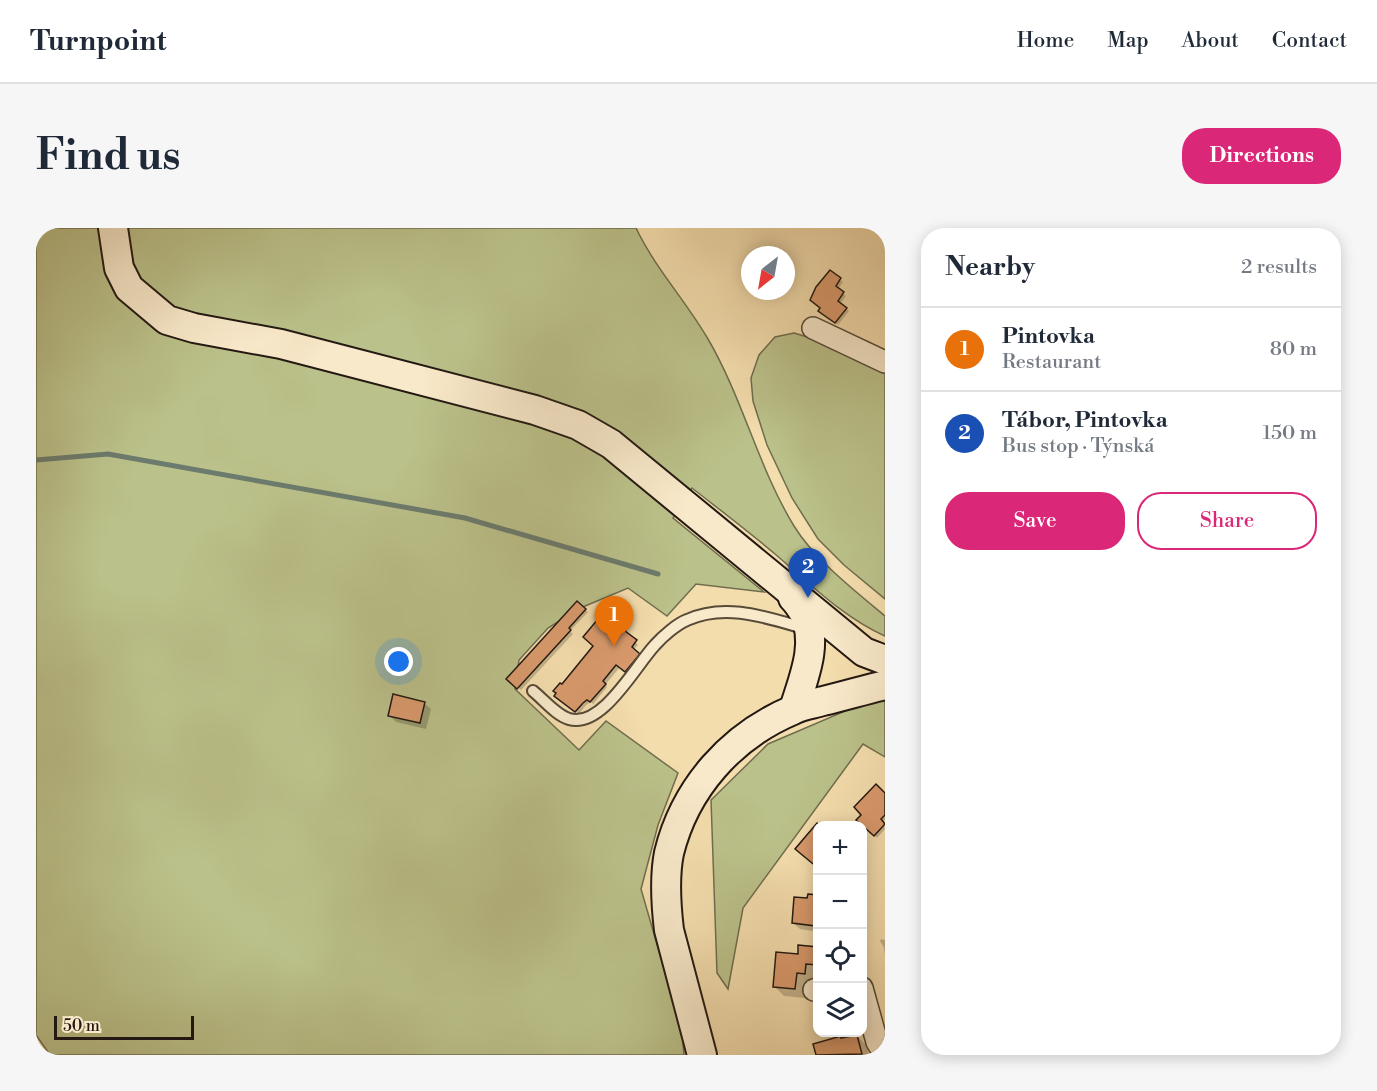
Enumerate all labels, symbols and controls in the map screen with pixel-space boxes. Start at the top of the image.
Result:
text: Turnpoint [30,24,166,59]
text: Home [1017,28,1074,54]
text: Map [1107,28,1149,54]
text: About [1182,28,1239,54]
text: Contact [1272,28,1347,54]
button: Directions [1182,128,1341,184]
text: Find us [36,130,180,183]
north arrow [741,246,795,300]
text: Nearby [945,251,1035,283]
text: 2 results [1241,255,1317,280]
text: Pintovka [1002,323,1095,350]
text: 1 [960,337,969,362]
text: 80 m [1270,337,1317,362]
text: Restaurant [1002,350,1101,375]
text: Tábor, Pintovka [1002,407,1168,434]
text: 2 [958,421,971,446]
text: 150 m [1262,421,1317,446]
text: Bus stop · Týnská [1002,434,1154,459]
button: Save [945,492,1125,550]
button: Share [1137,492,1317,550]
pin: 2 [788,548,828,598]
pin: 1 [594,596,634,646]
your location [384,647,413,676]
map controls [813,821,867,1037]
button: + [813,821,867,875]
button: − [813,875,867,929]
button: locate [813,929,867,983]
button: layers [813,983,867,1037]
scale bar [54,1013,194,1040]
text: 50 m [63,1016,100,1036]

